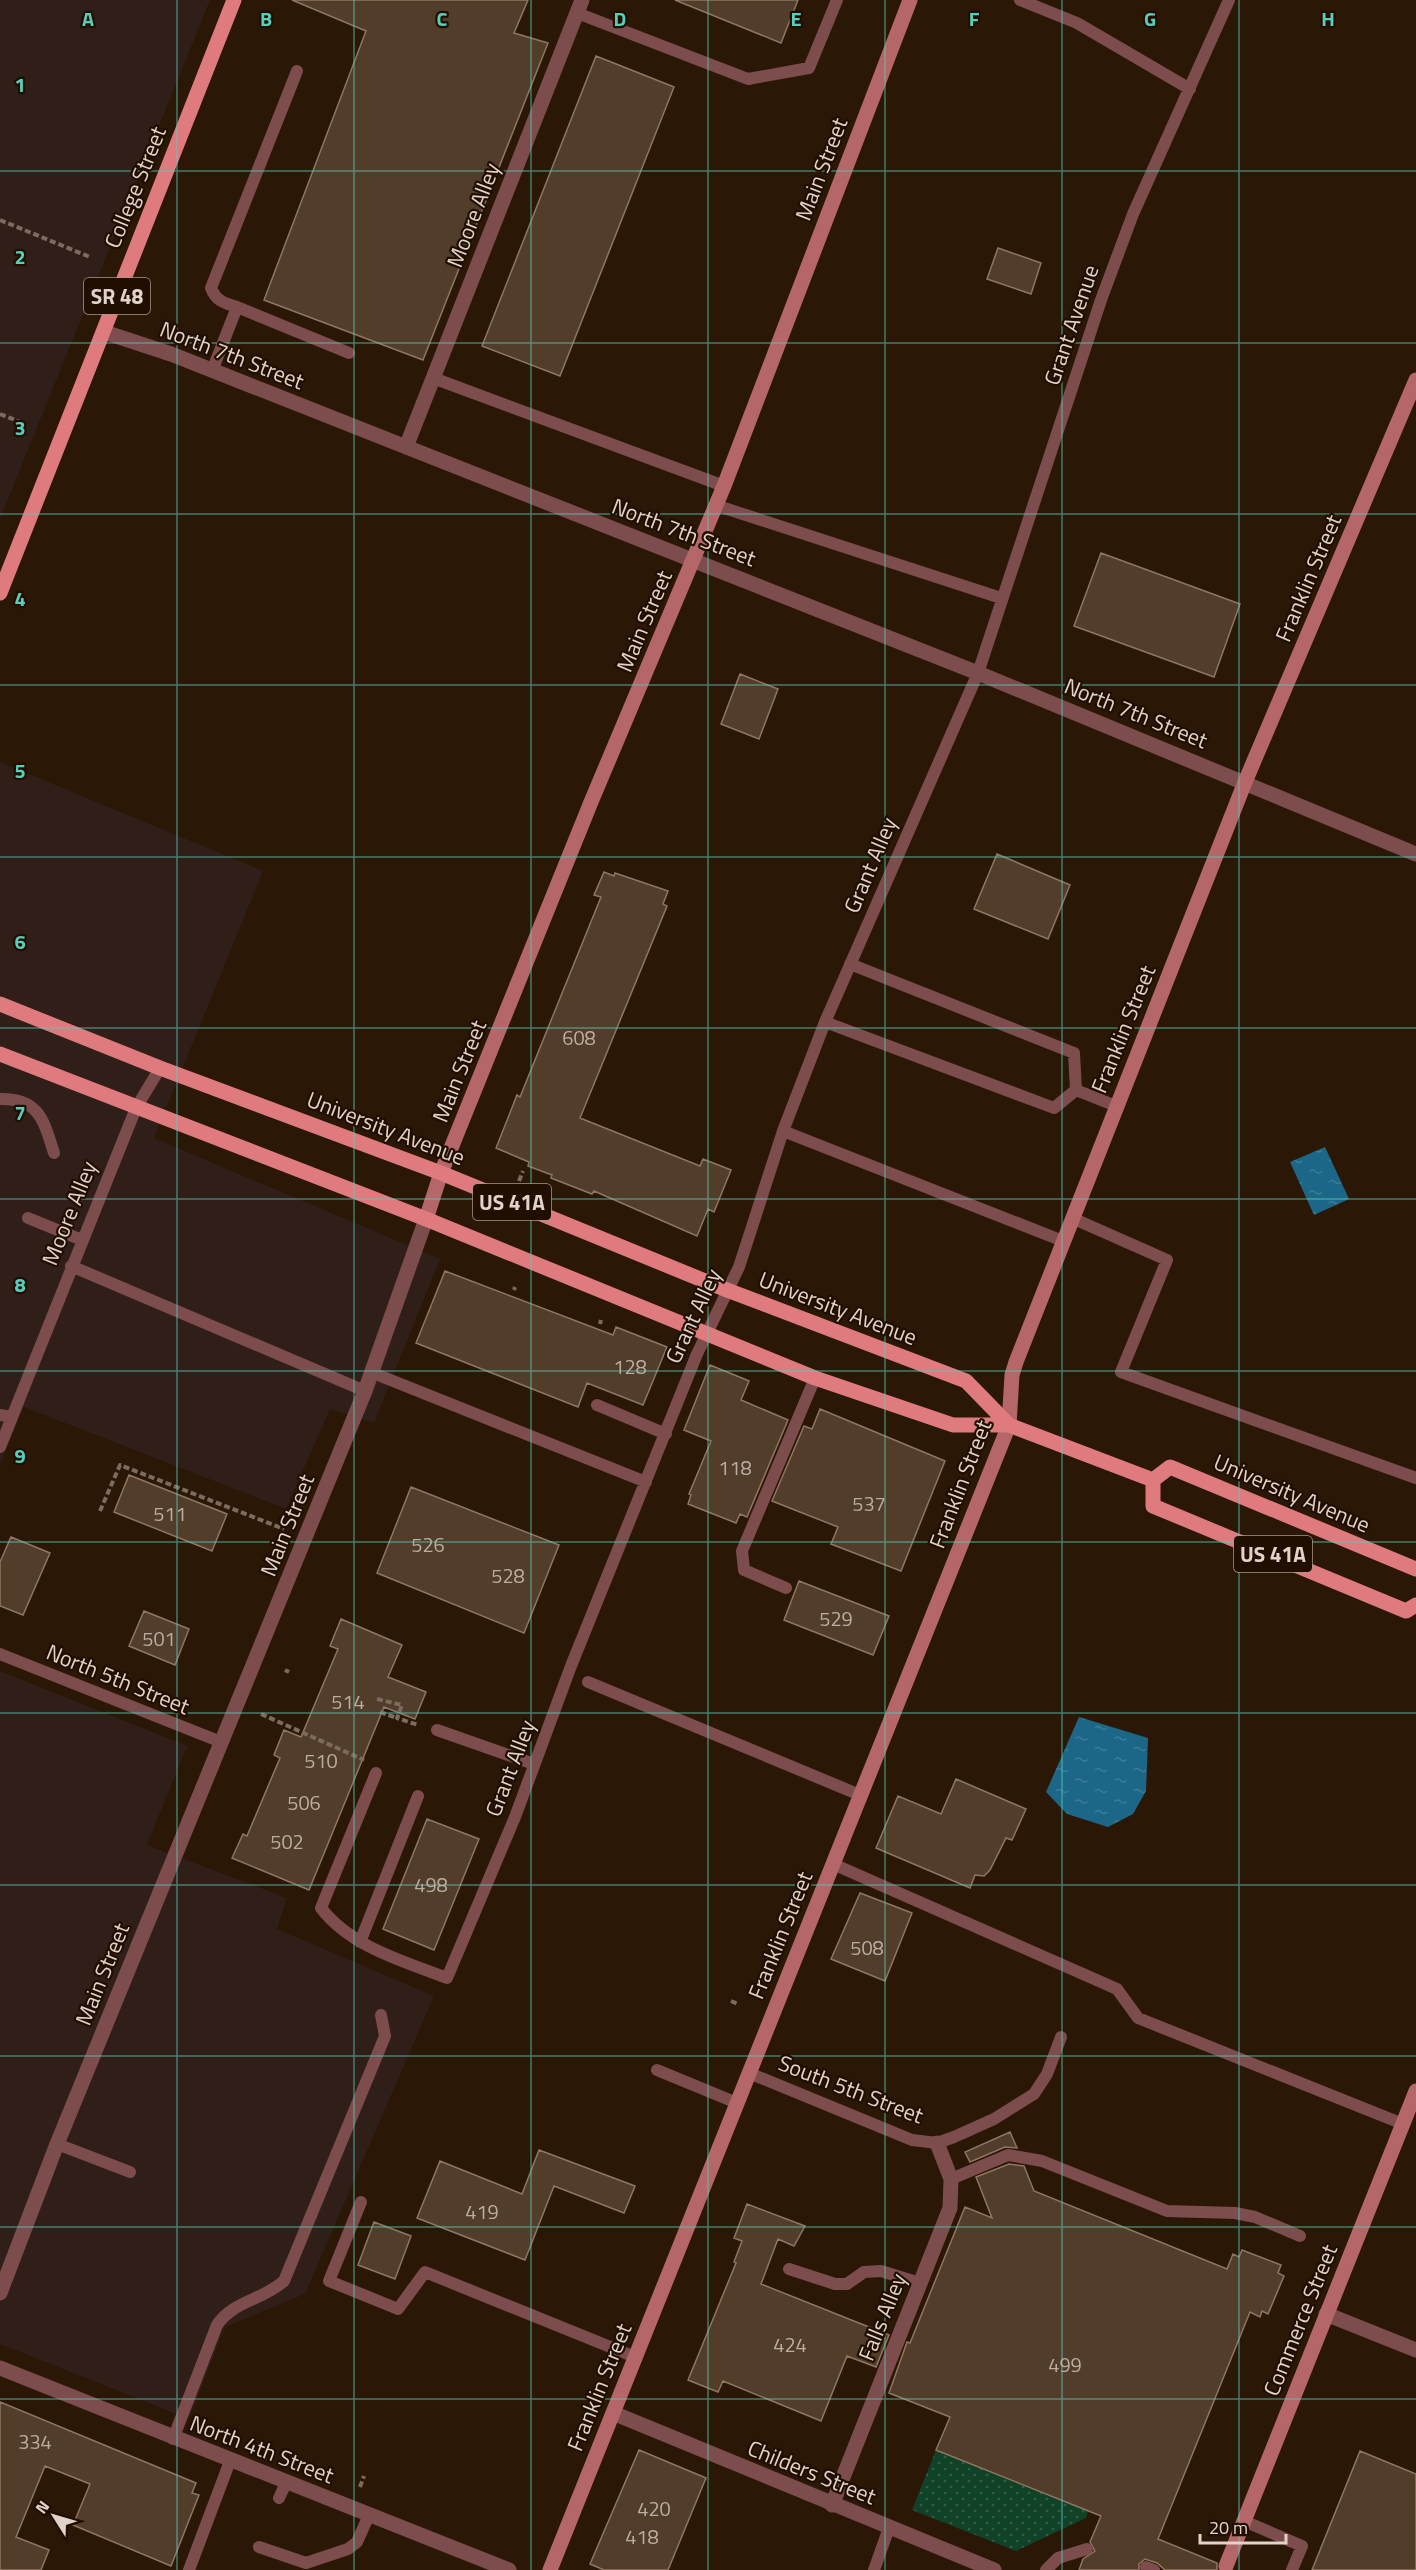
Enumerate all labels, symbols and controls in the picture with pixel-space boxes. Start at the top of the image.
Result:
text: A [82,3,94,34]
text: B [260,3,272,34]
text: C [437,3,448,34]
text: D [614,3,626,34]
text: E [790,3,802,34]
text: F [969,3,980,34]
text: G [1144,3,1156,34]
text: H [1321,3,1335,34]
text: 1 [14,69,26,100]
street label: Main Street [786,112,856,225]
street label: College Street [95,121,175,253]
street label: Moore Alley [437,157,509,272]
text: 2 [14,241,26,272]
street label: Grant Avenue [1035,260,1107,390]
road number: SR 48 [84,278,150,314]
street label: North 7th Street [155,312,309,398]
text: 3 [14,412,26,443]
street label: North 7th Street [607,489,761,575]
street label: Franklin Street [1266,509,1350,647]
street label: Main Street [607,565,681,677]
text: 4 [14,583,26,614]
street label: North 7th Street [1059,669,1213,757]
text: 5 [14,755,26,786]
street label: Grant Alley [835,811,906,918]
text: 6 [14,926,26,957]
street label: Franklin Street [1082,960,1164,1098]
street label: Main Street [423,1014,495,1127]
house number: 608 [562,1022,596,1053]
street label: University Avenue [302,1082,470,1174]
text: 7 [14,1097,26,1128]
street label: Moore Alley [33,1155,105,1270]
road number: US 41A [473,1184,551,1220]
street label: University Avenue [754,1262,922,1354]
street label: Grant Alley [656,1263,730,1369]
text: 8 [14,1269,26,1300]
house number: 128 [613,1351,647,1382]
street label: Franklin Street [920,1414,1000,1553]
text: 9 [14,1440,26,1471]
street label: University Avenue [1209,1445,1375,1541]
house number: 118 [718,1452,752,1483]
street label: Main Street [251,1468,323,1581]
house number: 537 [852,1488,886,1519]
house number: 511 [153,1498,187,1529]
house number: 526 [411,1529,445,1560]
road number: US 41A [1234,1536,1312,1572]
house number: 528 [491,1560,525,1591]
house number: 529 [819,1603,853,1634]
house number: 501 [142,1623,176,1654]
street label: North 5th Street [41,1635,195,1723]
house number: 514 [331,1686,365,1717]
street label: Grant Alley [476,1714,544,1821]
house number: 510 [304,1745,338,1776]
house number: 506 [287,1787,321,1818]
house number: 502 [270,1826,304,1857]
street label: Franklin Street [739,1866,821,2004]
house number: 498 [414,1869,448,1900]
street label: Main Street [66,1917,138,2030]
house number: 508 [850,1932,884,1963]
street label: South 5th Street [773,2046,929,2132]
house number: 419 [465,2196,499,2227]
street label: Commerce Street [1254,2239,1346,2401]
street label: Falls Alley [849,2268,915,2366]
street label: Franklin Street [558,2318,640,2456]
house number: 424 [773,2329,807,2360]
house number: 499 [1048,2349,1082,2380]
street label: North 4th Street [185,2406,339,2492]
house number: 334 [18,2426,52,2457]
street label: Childers Street [743,2431,882,2513]
north arrow [24,2486,84,2546]
house number: 420 [637,2493,671,2524]
text: N [29,2495,55,2519]
scale bar [1200,2507,1286,2545]
text: 20 m [1209,2514,1248,2541]
house number: 418 [625,2521,659,2552]

